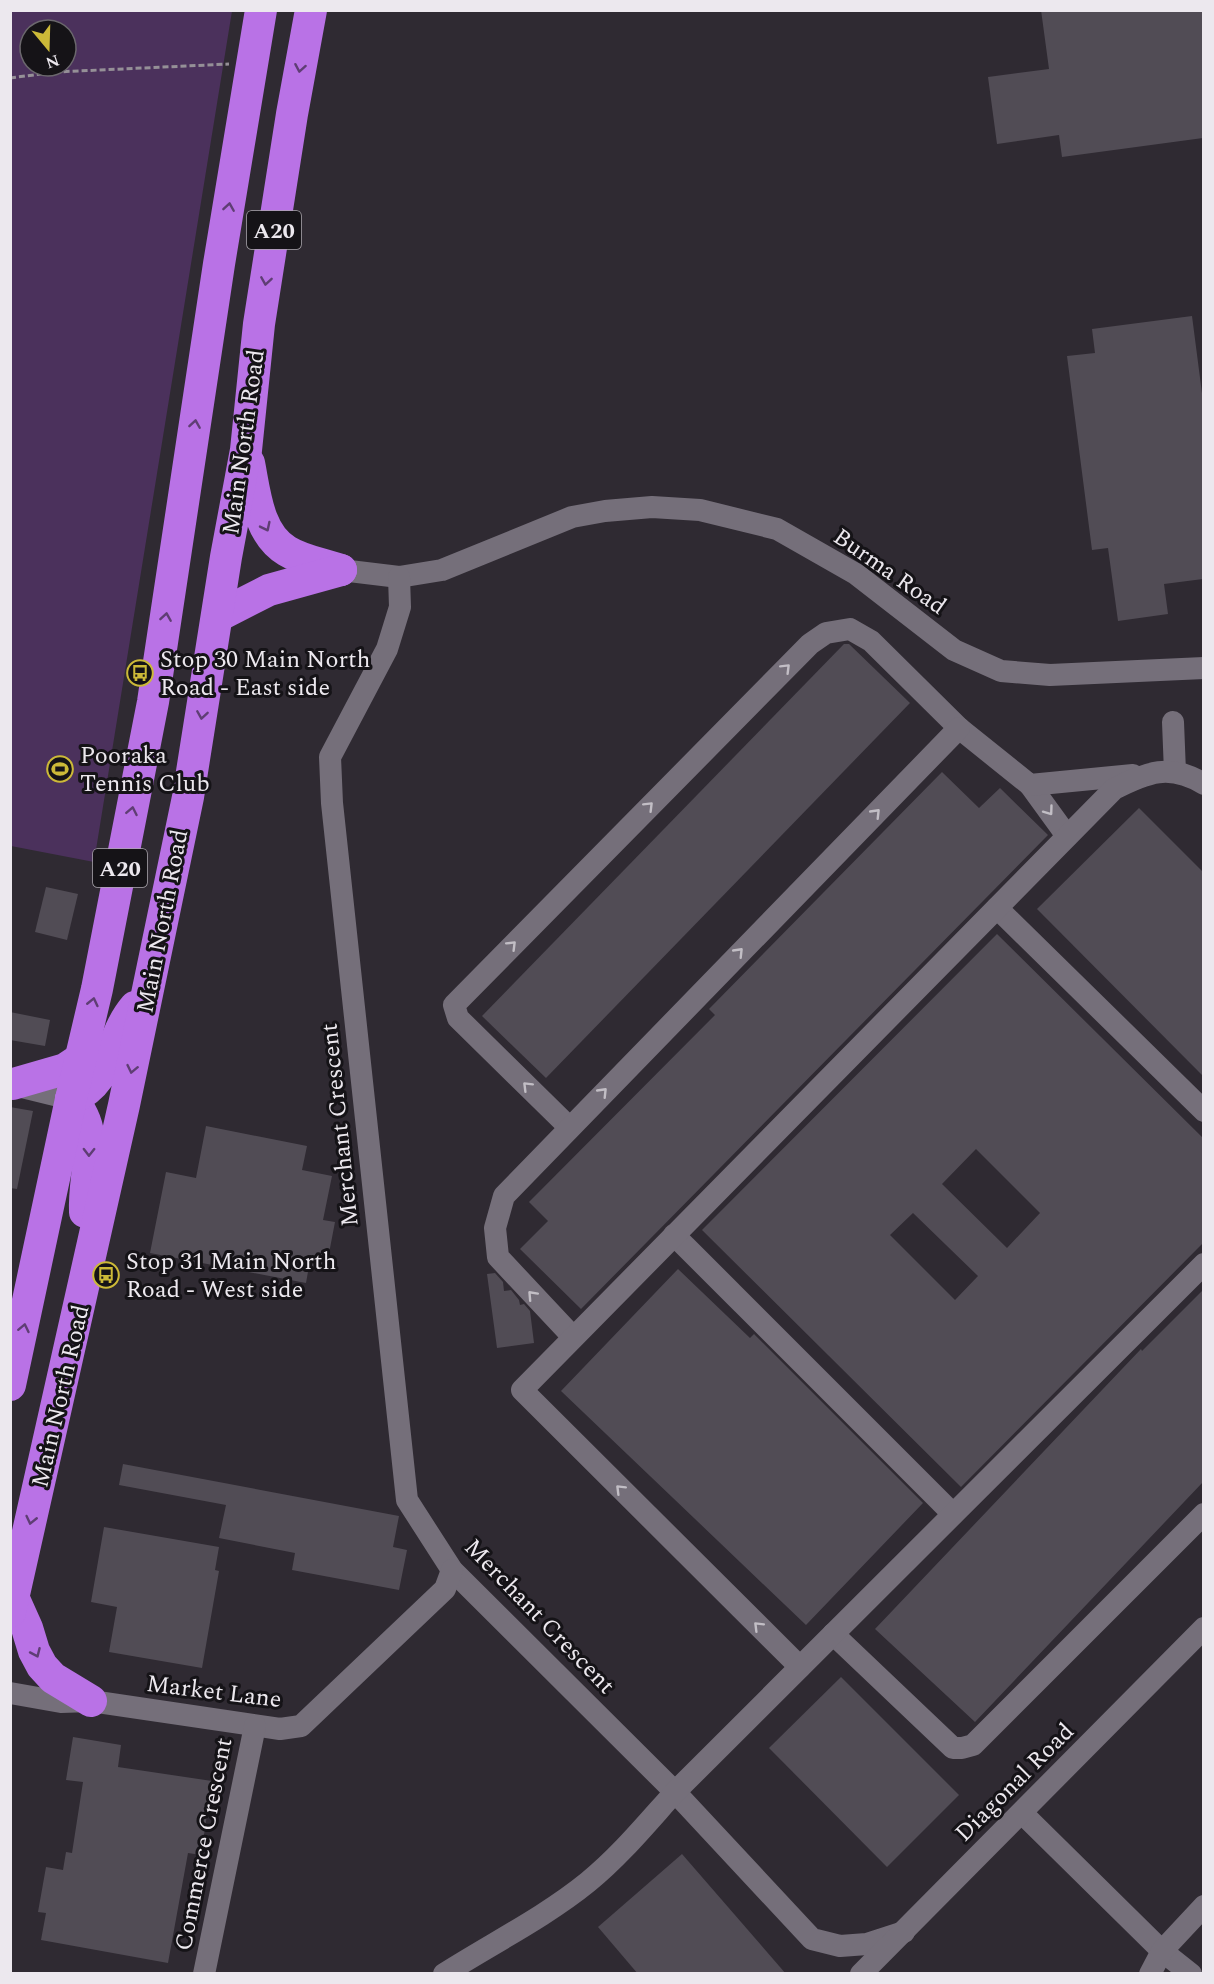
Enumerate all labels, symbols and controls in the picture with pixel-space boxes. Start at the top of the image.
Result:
north arrow [18,18,78,78]
text: N [42,48,63,75]
one-way arrow [295,63,307,73]
one-way arrow [222,202,235,212]
road number: A20 [247,211,301,249]
one-way arrow [260,277,272,286]
street label: Main North Road [213,347,275,537]
one-way arrow [189,420,201,429]
street label: Burma Road [825,519,953,624]
one-way arrow [259,521,271,532]
one-way arrow [160,612,172,622]
place label: Stop 30 Main North Road - East side [160,642,370,706]
bus stop icon: Stop 30 Main North Road - East side [125,658,155,688]
one-way arrow [779,664,790,675]
one-way arrow [196,710,208,719]
place label: Pooraka Tennis Club [80,738,210,802]
sports icon: Pooraka Tennis Club [45,754,75,784]
one-way arrow [642,803,653,814]
one-way arrow [1041,804,1052,815]
one-way arrow [125,807,138,817]
one-way arrow [868,809,879,820]
street label: Main North Road [128,826,198,1016]
road number: A20 [93,849,147,887]
one-way arrow [505,942,516,953]
one-way arrow [732,949,743,960]
one-way arrow [86,998,99,1008]
street label: Merchant Crescent [311,1021,369,1228]
one-way arrow [126,1064,139,1074]
one-way arrow [524,1083,535,1094]
one-way arrow [596,1088,607,1099]
one-way arrow [83,1148,95,1157]
place label: Stop 31 Main North Road - West side [126,1244,336,1308]
bus stop icon: Stop 31 Main North Road - West side [91,1260,121,1290]
one-way arrow [528,1292,539,1302]
street label: Main North Road [22,1301,99,1491]
one-way arrow [17,1323,30,1333]
one-way arrow [616,1485,627,1495]
one-way arrow [26,1515,39,1525]
street label: Merchant Crescent [455,1531,623,1703]
one-way arrow [755,1623,766,1634]
one-way arrow [29,1646,41,1657]
street label: Market Lane [144,1666,283,1718]
street label: Diagonal Road [947,1715,1083,1851]
street label: Commerce Crescent [166,1735,242,1954]

